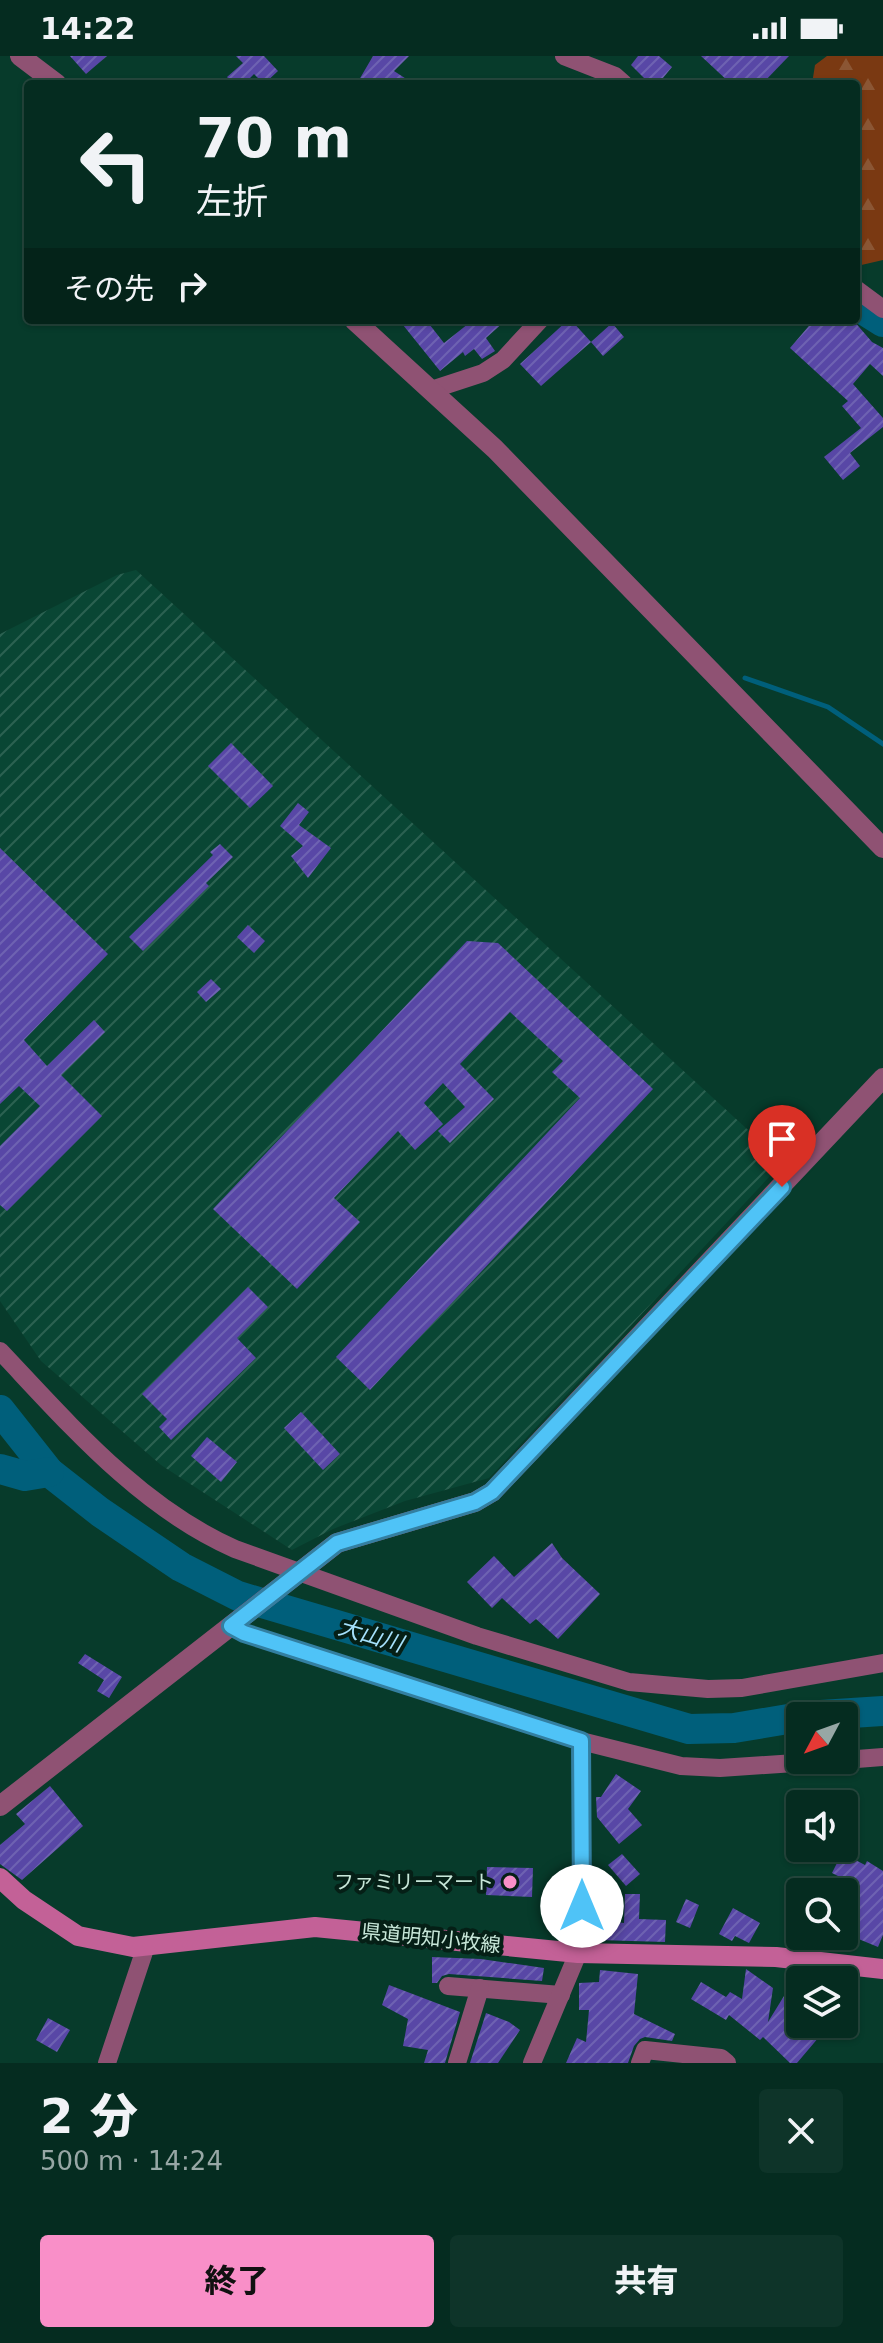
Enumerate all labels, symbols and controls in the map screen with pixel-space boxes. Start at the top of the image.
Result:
text: 14:22 [40,11,136,46]
text: 70 m [196,105,352,170]
icon: left [64,112,168,216]
text: 左折 [196,181,268,222]
icon: right [170,264,214,308]
text: その先 [64,271,154,306]
pin [748,1105,816,1187]
icon: arrive [760,1117,804,1161]
water label: 大山川 [336,1614,408,1657]
north arrow [786,1702,858,1774]
map controls [786,1702,858,2038]
button: sound [786,1790,858,1862]
position arrow [540,1864,624,1948]
place label: ファミリーマート [334,1870,494,1894]
marker: ファミリーマート [501,1873,519,1891]
button: search [786,1878,858,1950]
street label: 県道明知小牧線 [360,1919,502,1957]
button: layers [786,1966,858,2038]
text: 2 分 [40,2088,138,2144]
button: close [759,2089,843,2173]
text: 500 m · 14:24 [40,2146,223,2176]
button: 終了 [40,2235,434,2327]
button: 共有 [450,2235,843,2327]

